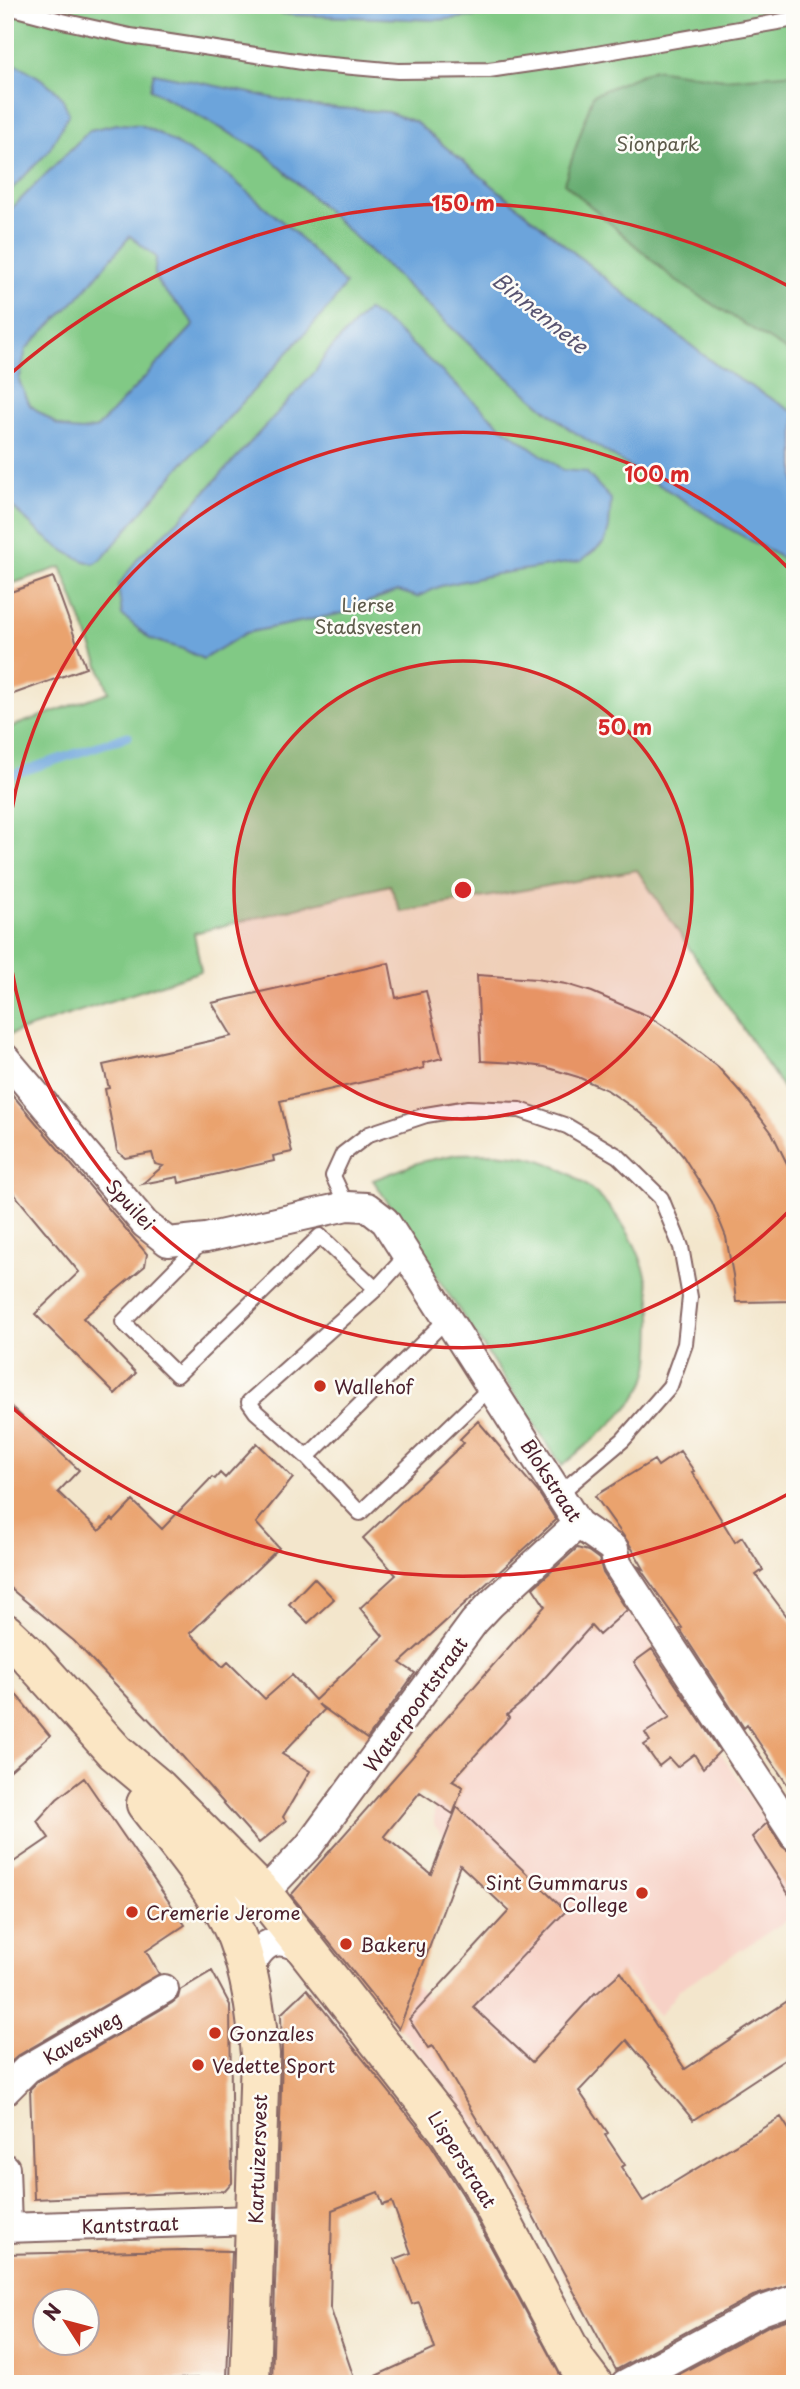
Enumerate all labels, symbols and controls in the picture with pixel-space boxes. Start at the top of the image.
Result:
park label: Sionpark [617,129,700,157]
text: 150 m [431,186,495,218]
water label: Binnennete [486,264,597,361]
text: 100 m [624,457,690,489]
park label: Lierse Stadsvesten [314,590,422,640]
text: 50 m [598,710,652,742]
centre of rings [451,878,475,902]
street label: Spuilei [100,1172,162,1236]
place label: Wallehof [334,1372,415,1400]
marker: Wallehof [312,1378,328,1394]
street label: Blokstraat [515,1433,589,1527]
street label: Waterpoortstraat [356,1630,474,1777]
place label: Sint Gummarus College [486,1868,628,1918]
marker: Sint Gummarus College [634,1885,650,1901]
place label: Cremerie Jerome [146,1898,301,1926]
marker: Cremerie Jerome [124,1904,140,1920]
place label: Bakery [360,1930,426,1958]
marker: Bakery [338,1936,354,1952]
street label: Kavesweg [37,2003,127,2071]
place label: Gonzales [229,2019,314,2047]
marker: Gonzales [207,2025,223,2041]
place label: Vedette Sport [212,2051,335,2079]
marker: Vedette Sport [190,2057,206,2073]
street label: Kartuizersvest [241,2093,273,2224]
street label: Lisperstraat [422,2105,504,2213]
street label: Kantstraat [81,2208,179,2240]
north arrow [32,2288,102,2358]
text: N [36,2297,67,2326]

